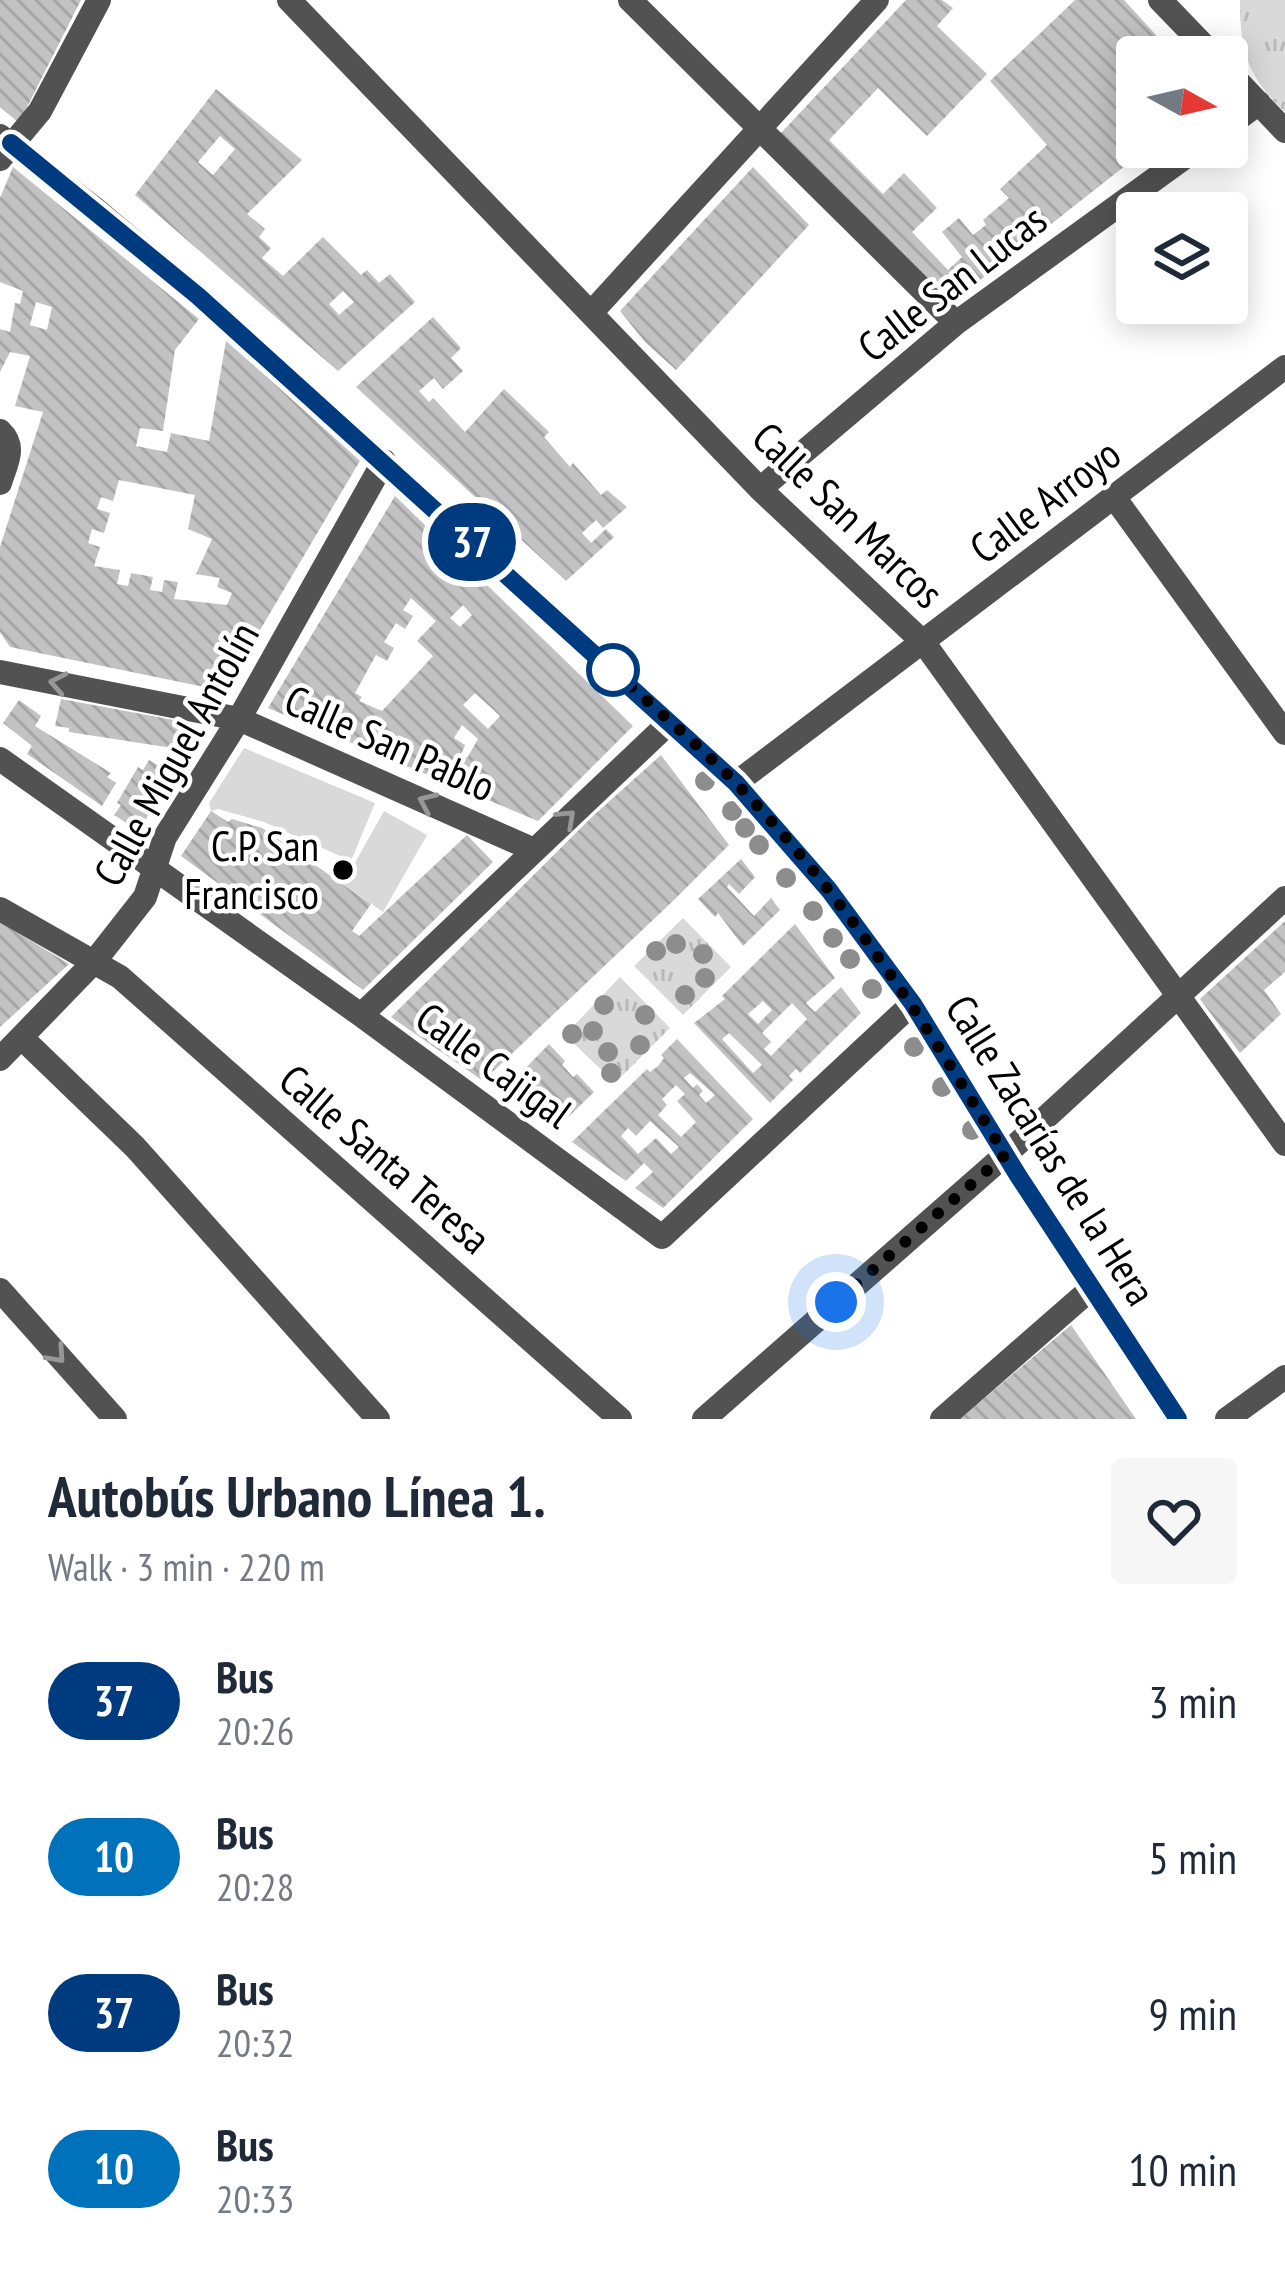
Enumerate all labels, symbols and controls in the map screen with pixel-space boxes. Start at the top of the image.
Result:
north arrow [1116,36,1248,168]
map controls [1116,36,1248,324]
street label: Calle San Lucas [846,192,1057,373]
button: layers [1116,192,1248,324]
street label: Calle San Marcos [741,410,956,620]
street label: Calle Arroyo [958,426,1131,575]
line badge: 37 [418,503,526,581]
text: 37 [452,514,492,569]
street label: Calle Miguel Antolín [80,612,271,895]
unlabelled marker [588,645,638,695]
one-way arrow [48,672,68,697]
street label: Calle San Pablo [277,672,504,813]
one-way arrow [418,793,439,817]
one-way arrow [554,811,575,833]
place label: C.P. San Francisco [184,818,319,921]
marker: C.P. San Francisco [330,857,356,883]
street label: Calle Zacarías de la Hera [934,984,1169,1315]
street label: Calle Cajigal [405,990,583,1140]
street label: Calle Santa Teresa [268,1052,502,1265]
your location [806,1272,866,1332]
one-way arrow [43,1341,64,1362]
button: heart [1111,1458,1237,1584]
text: Autobús Urbano Línea 1. [48,1459,546,1533]
text: Walk · 3 min · 220 m [48,1541,325,1592]
text: Bus [216,1647,274,1705]
text: 3 min [1148,1672,1237,1730]
text: 37 [94,1673,134,1728]
text: 20:26 [216,1705,294,1756]
text: Bus [216,1803,274,1861]
text: 5 min [1148,1828,1237,1886]
text: 10 [94,1829,134,1884]
text: 20:28 [216,1861,294,1912]
text: Bus [216,1959,274,2017]
text: 9 min [1148,1984,1237,2042]
text: 37 [94,1985,134,2040]
text: 20:32 [216,2017,294,2068]
text: Bus [216,2115,274,2173]
text: 10 min [1128,2140,1237,2198]
text: 10 [94,2141,134,2196]
text: 20:33 [216,2173,294,2224]

